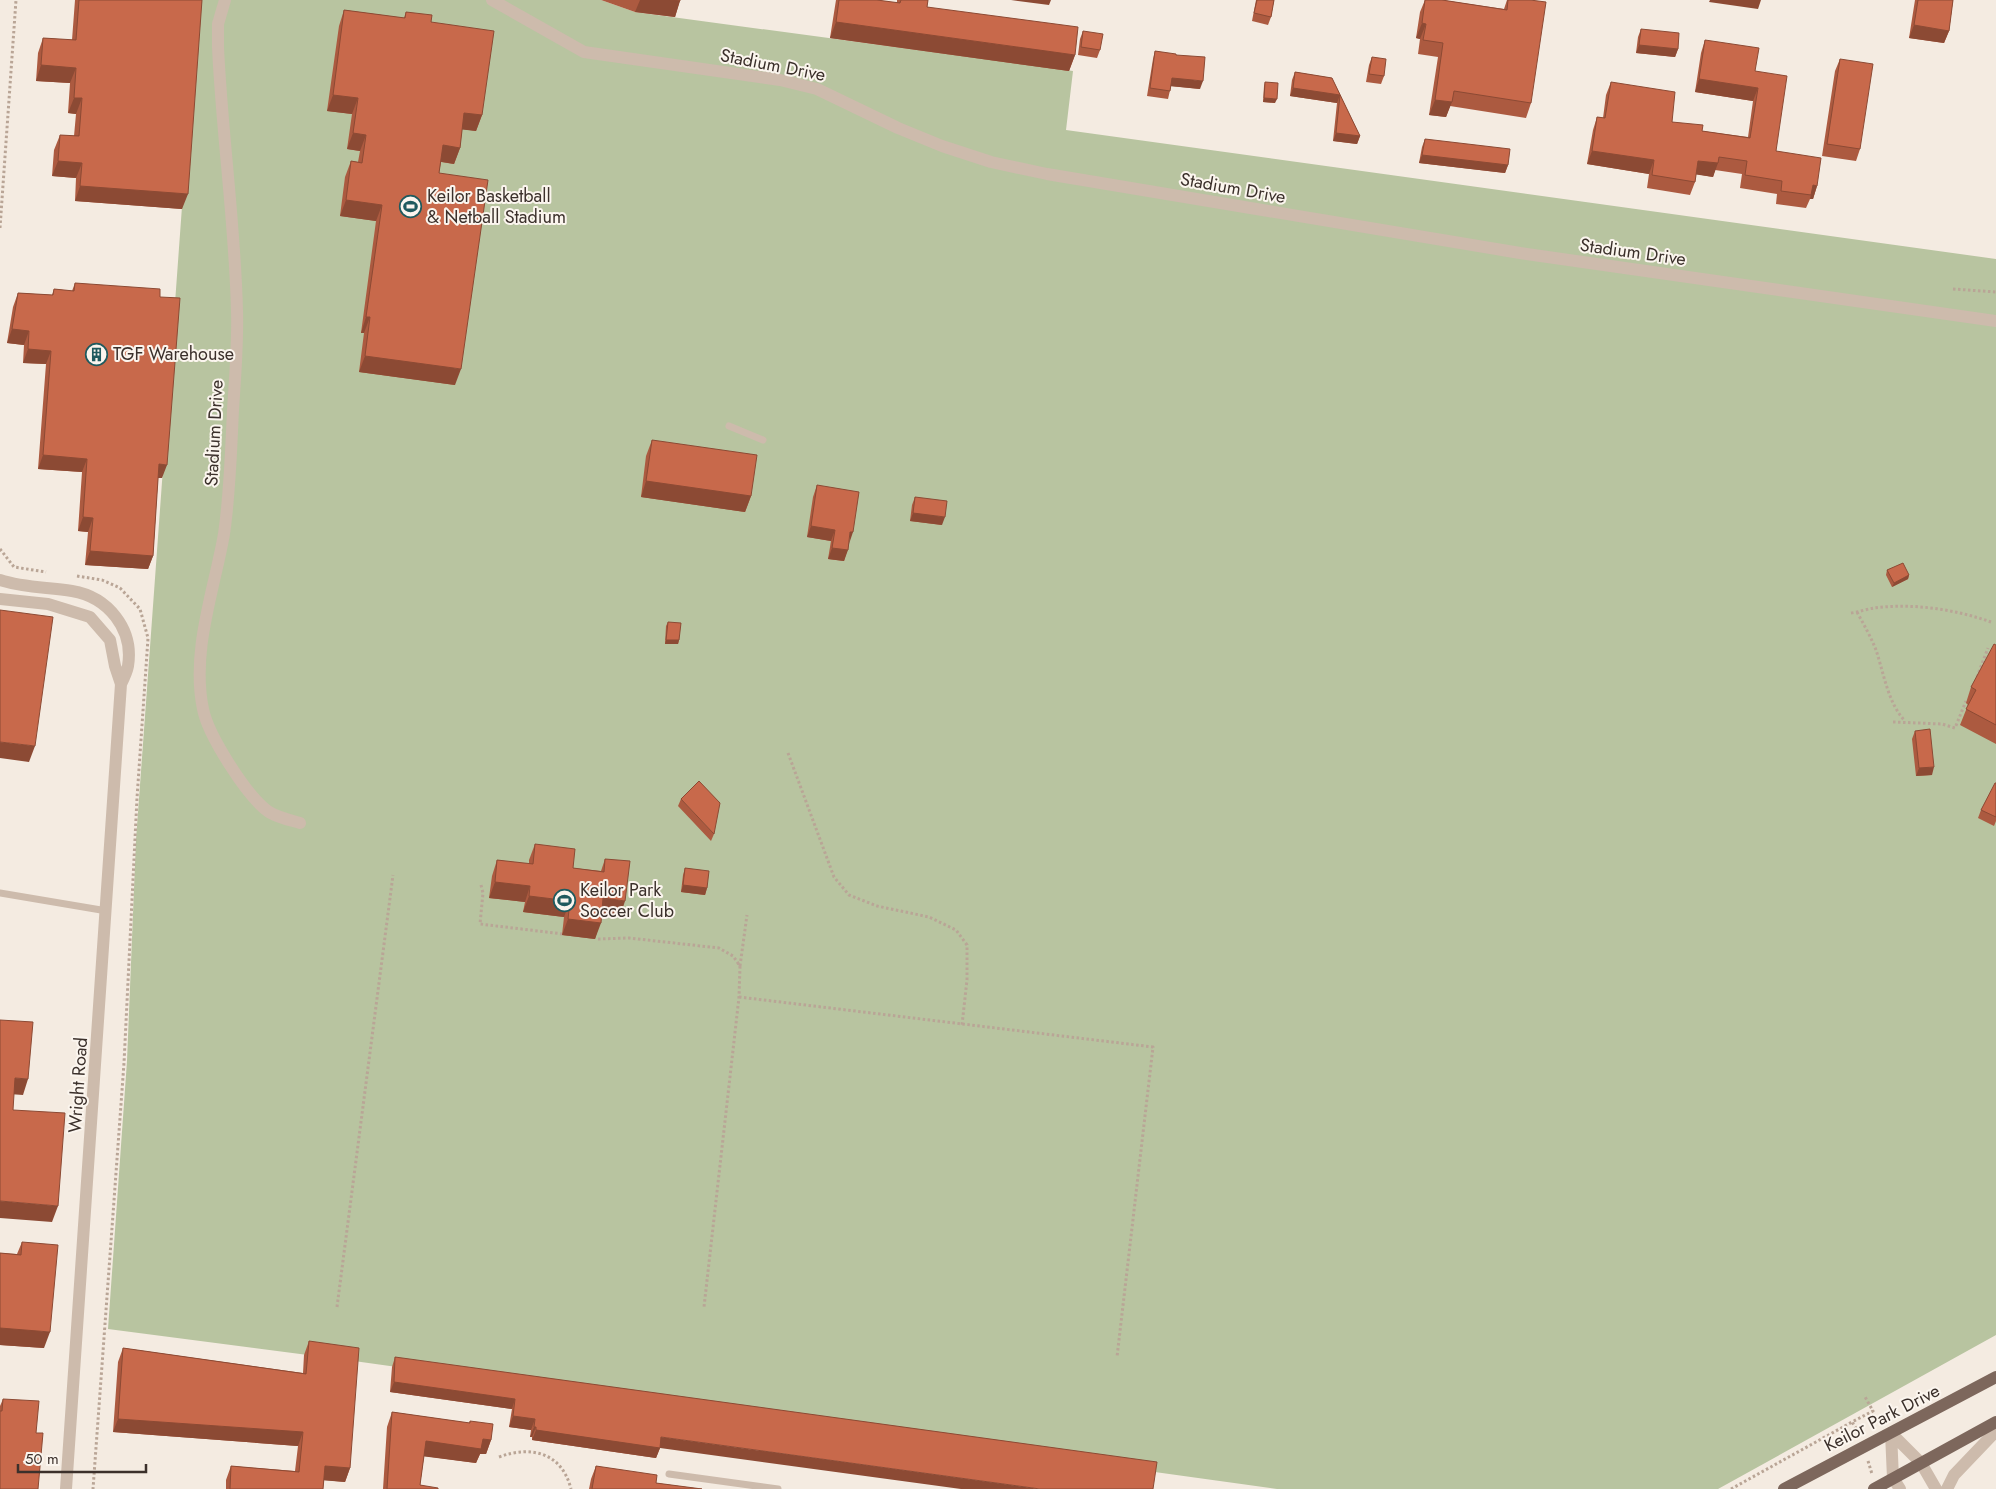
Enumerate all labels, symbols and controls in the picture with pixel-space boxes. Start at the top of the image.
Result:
street label: Stadium Drive [718,42,828,88]
street label: Stadium Drive [1178,166,1288,210]
place label: Keilor Basketball & Netball Stadium [427,183,566,230]
sports icon: Keilor Basketball & Netball Stadium [399,194,423,218]
street label: Stadium Drive [1578,232,1688,272]
place label: TGF Warehouse [113,341,234,367]
building icon: TGF Warehouse [85,342,109,366]
street label: Stadium Drive [198,379,230,487]
place label: Keilor Park Soccer Club [580,877,674,924]
sports icon: Keilor Park Soccer Club [552,888,576,912]
street label: Wright Road [62,1036,94,1134]
street label: Keilor Park Drive [1820,1378,1944,1458]
scale bar [18,1442,145,1474]
text: 50 m [25,1448,59,1470]

